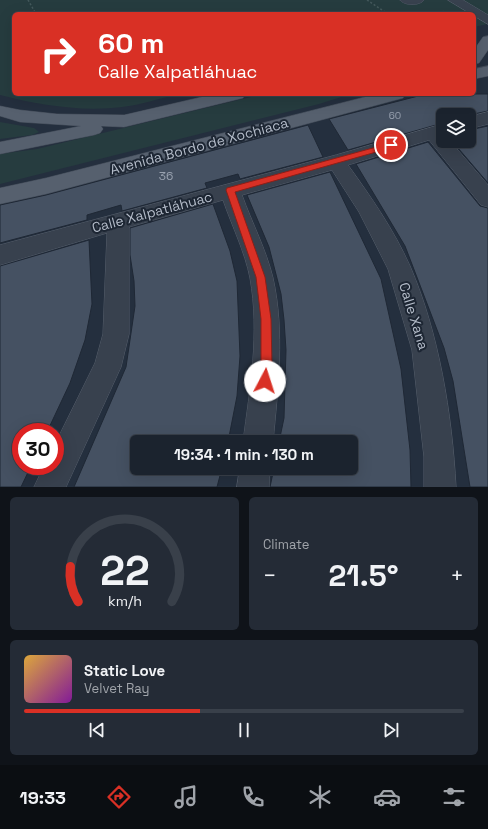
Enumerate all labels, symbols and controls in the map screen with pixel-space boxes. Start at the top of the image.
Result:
text: 60 m [98,25,164,61]
icon: right [32,28,84,80]
text: Calle Xalpatláhuac [98,60,257,83]
map controls [436,108,476,148]
button: layers [436,108,476,148]
house number: 60 [389,109,401,122]
street label: Avenida Bordo de Xochiaca [108,114,290,178]
pin [374,128,408,162]
icon: arrive [380,134,402,156]
house number: 36 [159,168,173,184]
street label: Calle Xalpatláhuac [90,187,214,237]
street label: Calle Xana [395,280,433,352]
position arrow [244,360,286,402]
speed limit sign: 30 [12,423,64,475]
text: 19:34 · 1 min · 130 m [174,445,314,464]
text: Climate [263,536,309,553]
text: 22 [100,543,149,596]
text: 21.5° [328,556,399,595]
text: − [263,561,277,589]
text: + [450,561,464,589]
text: km/h [107,591,142,609]
text: Static Love [84,661,165,680]
text: Velvet Ray [84,680,149,697]
icon: previous [86,719,108,741]
icon: pause [233,719,255,741]
icon: next [380,719,402,741]
icon: directions [105,783,133,811]
icon: music [172,783,200,811]
icon: phone [239,783,267,811]
icon: climate [306,783,334,811]
icon: car [373,783,401,811]
icon: filters [440,783,468,811]
text: 19:33 [20,786,66,809]

